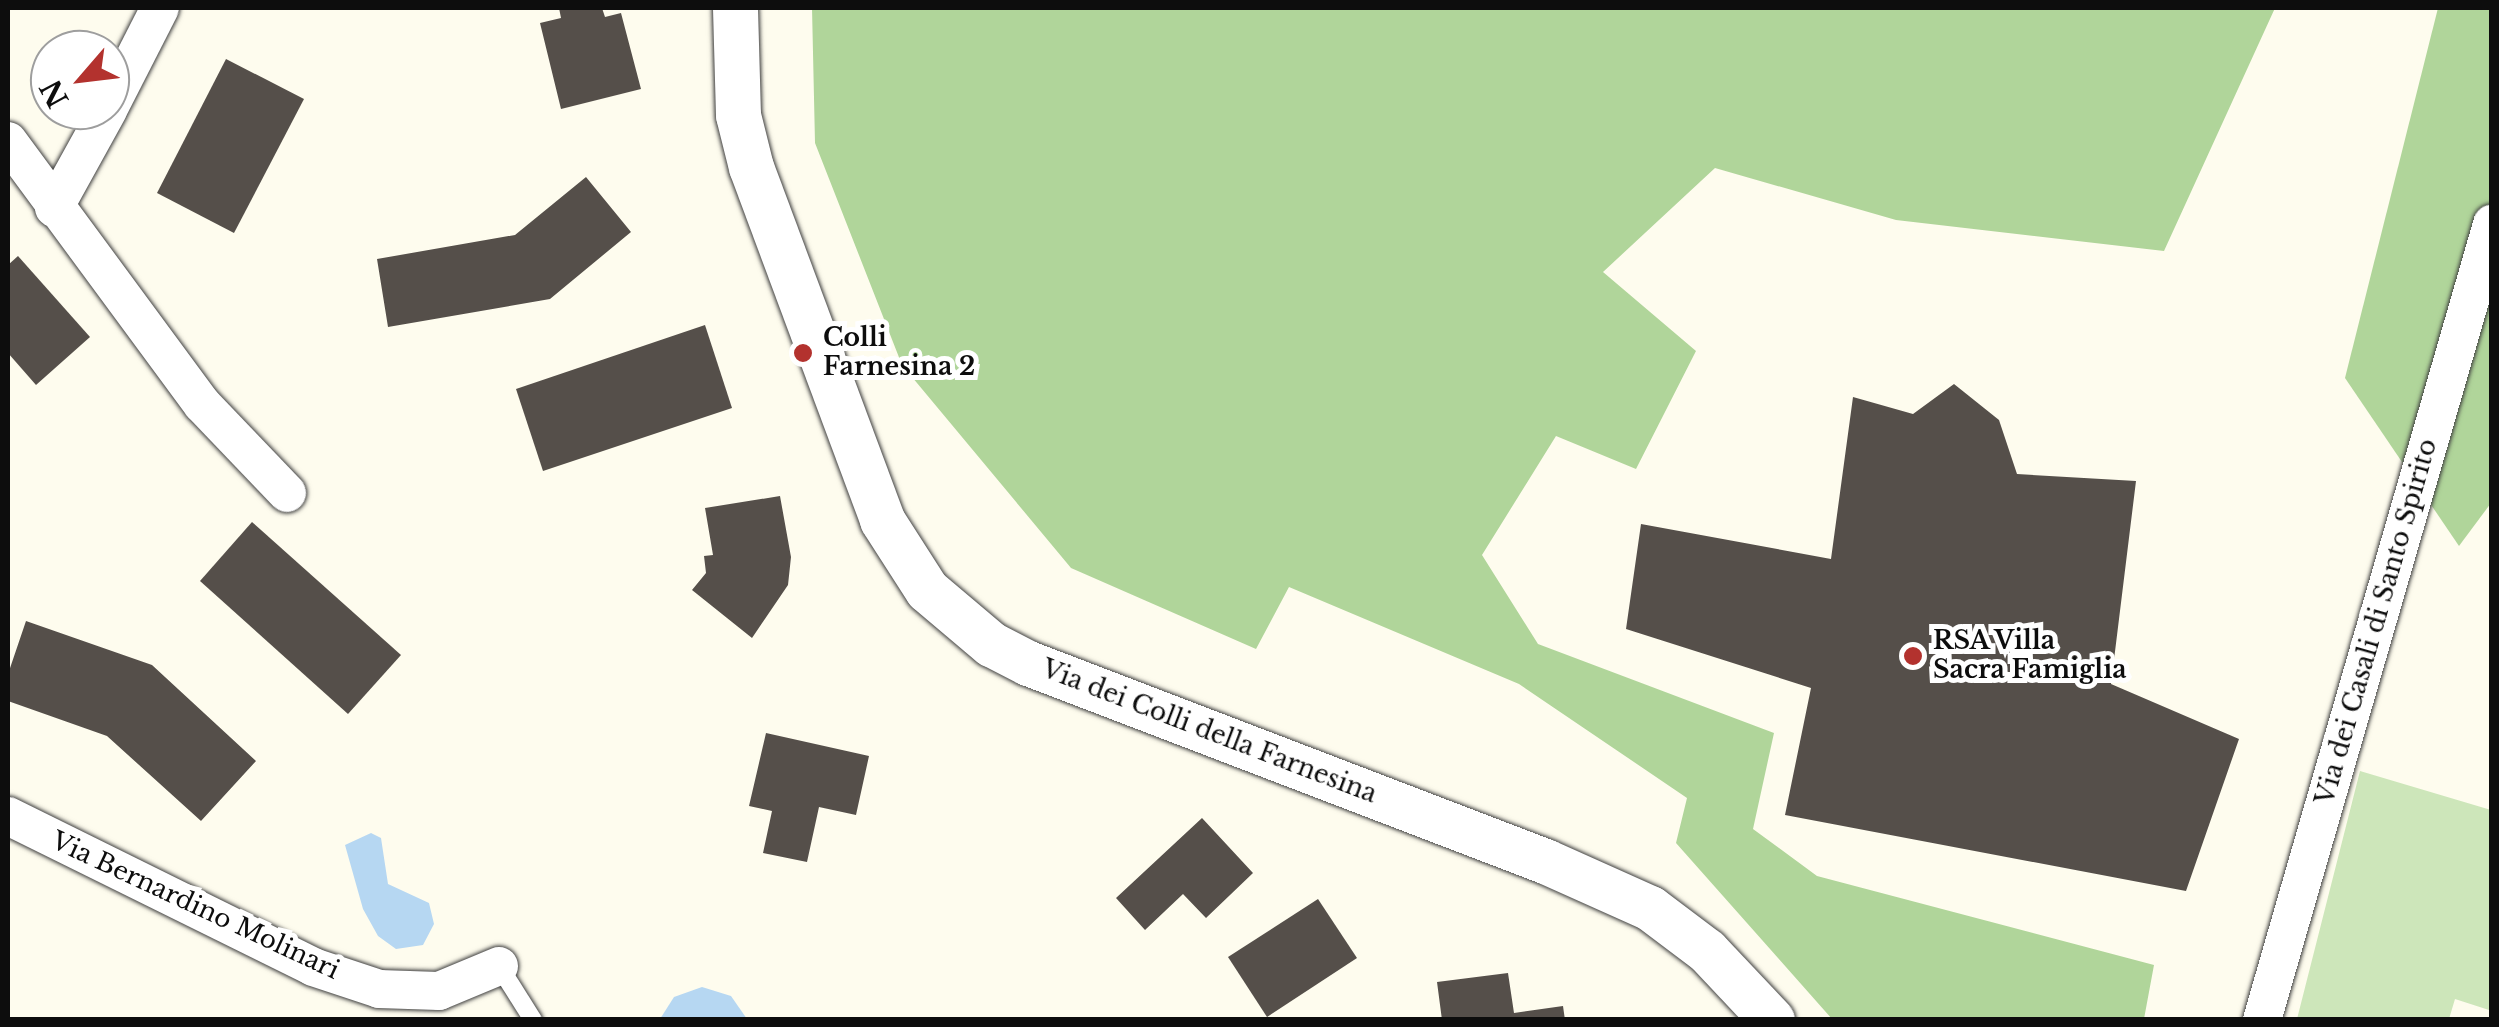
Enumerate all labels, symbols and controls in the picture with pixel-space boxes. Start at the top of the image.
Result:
north arrow [30,30,130,130]
text: N [33,74,76,113]
place label: Colli Farnesina 2 [823,324,975,383]
marker: Colli Farnesina 2 [792,342,814,364]
street label: Via dei Casali di Santo Spirito [2310,436,2444,808]
place label: RSA Villa Sacra Famiglia [1933,627,2127,686]
marker: RSA Villa Sacra Famiglia [1902,645,1924,667]
street label: Via dei Colli della Farnesina [1037,654,1381,810]
street label: Via Bernardino Molinari [46,826,344,986]

